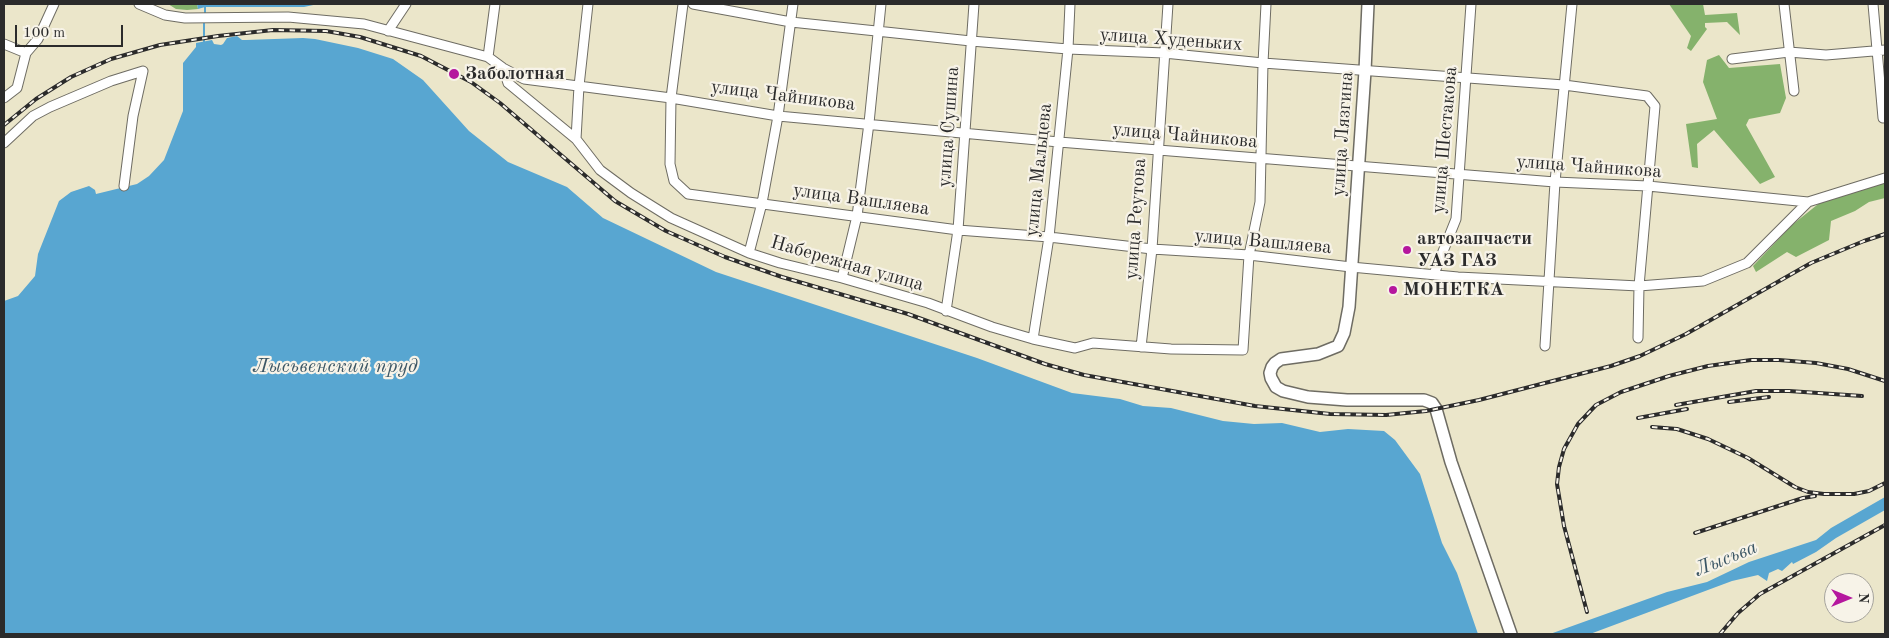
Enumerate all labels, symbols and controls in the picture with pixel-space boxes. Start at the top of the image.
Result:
scale bar [18,15,125,47]
street label: улица Худеньких [1099,24,1243,56]
text: 100 m [23,26,65,41]
place label: Заболотная [465,63,565,85]
street label: улица Шестакова [1427,65,1463,215]
street label: улица Сушина [933,66,965,188]
marker: Заболотная [447,67,461,81]
street label: улица Лязгина [1327,71,1359,197]
street label: улица Чайникова [709,76,857,116]
street label: улица Мальцева [1021,102,1057,238]
street label: улица Чайникова [1112,118,1258,154]
street label: улица Чайникова [1516,151,1662,183]
street label: улица Реутова [1120,158,1152,280]
street label: улица Вашляева [791,179,931,221]
street label: улица Вашляева [1193,225,1333,259]
place label: автозапчасти УАЗ ГАЗ [1417,228,1532,272]
street label: Набережная улица [768,231,926,297]
marker: автозапчасти УАЗ ГАЗ [1401,244,1413,256]
place label: МОНЕТКА [1403,279,1504,301]
marker: МОНЕТКА [1387,284,1399,296]
water label: Лысьвенский пруд [252,355,418,379]
water label: Лысьва [1691,536,1761,582]
north arrow [1824,573,1874,623]
text: N [1856,593,1870,603]

